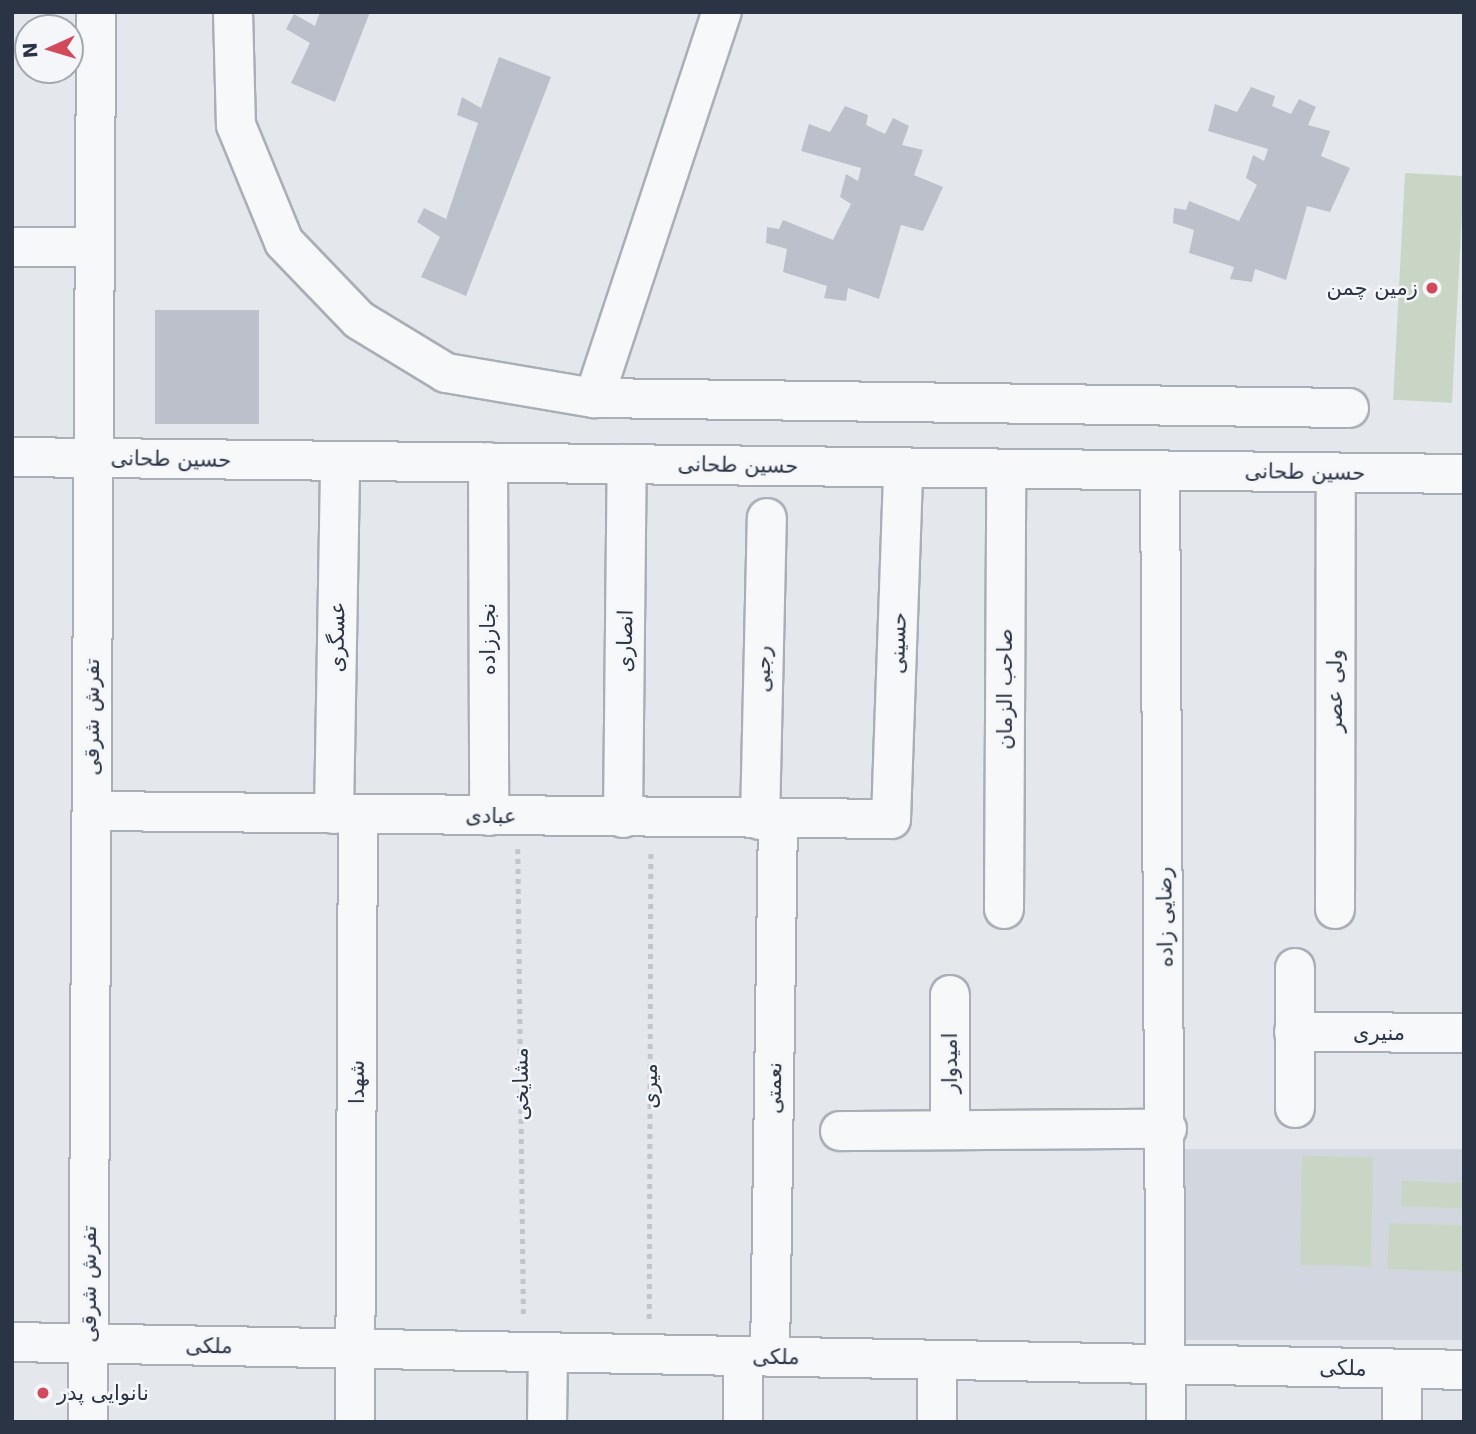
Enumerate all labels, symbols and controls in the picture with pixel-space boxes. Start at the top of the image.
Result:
north arrow [14,14,84,84]
text: N [19,42,42,59]
place label: زمین چمن [1327,275,1418,301]
marker: زمین چمن [1424,280,1440,296]
street label: حسین طحانی [110,445,232,473]
street label: حسین طحانی [677,451,799,479]
street label: حسین طحانی [1244,458,1366,486]
street label: عسگری [324,601,350,673]
street label: نجارزاده [475,603,501,675]
street label: انصاری [612,609,638,673]
street label: حسینی [884,612,912,674]
street label: صاحب الزمان [992,628,1018,750]
street label: رجبی [750,645,776,693]
street label: ولی عصر [1322,649,1348,733]
street label: تفرش شرقی [79,658,105,776]
street label: عبادی [465,803,517,829]
street label: رضایی زاده [1152,866,1178,968]
street label: منیری [1353,1020,1405,1046]
street label: امیدوار [937,1033,963,1093]
street label: مشایخی [508,1047,534,1121]
street label: شهدا [344,1060,370,1104]
street label: نعمتی [761,1062,787,1114]
street label: میری [637,1063,663,1109]
street label: تفرش شرقی [76,1225,102,1343]
street label: ملکی [185,1333,233,1359]
street label: ملکی [752,1344,800,1370]
street label: ملکی [1319,1355,1367,1381]
place label: نانوایی پدر [57,1380,149,1406]
marker: نانوایی پدر [35,1385,51,1401]

